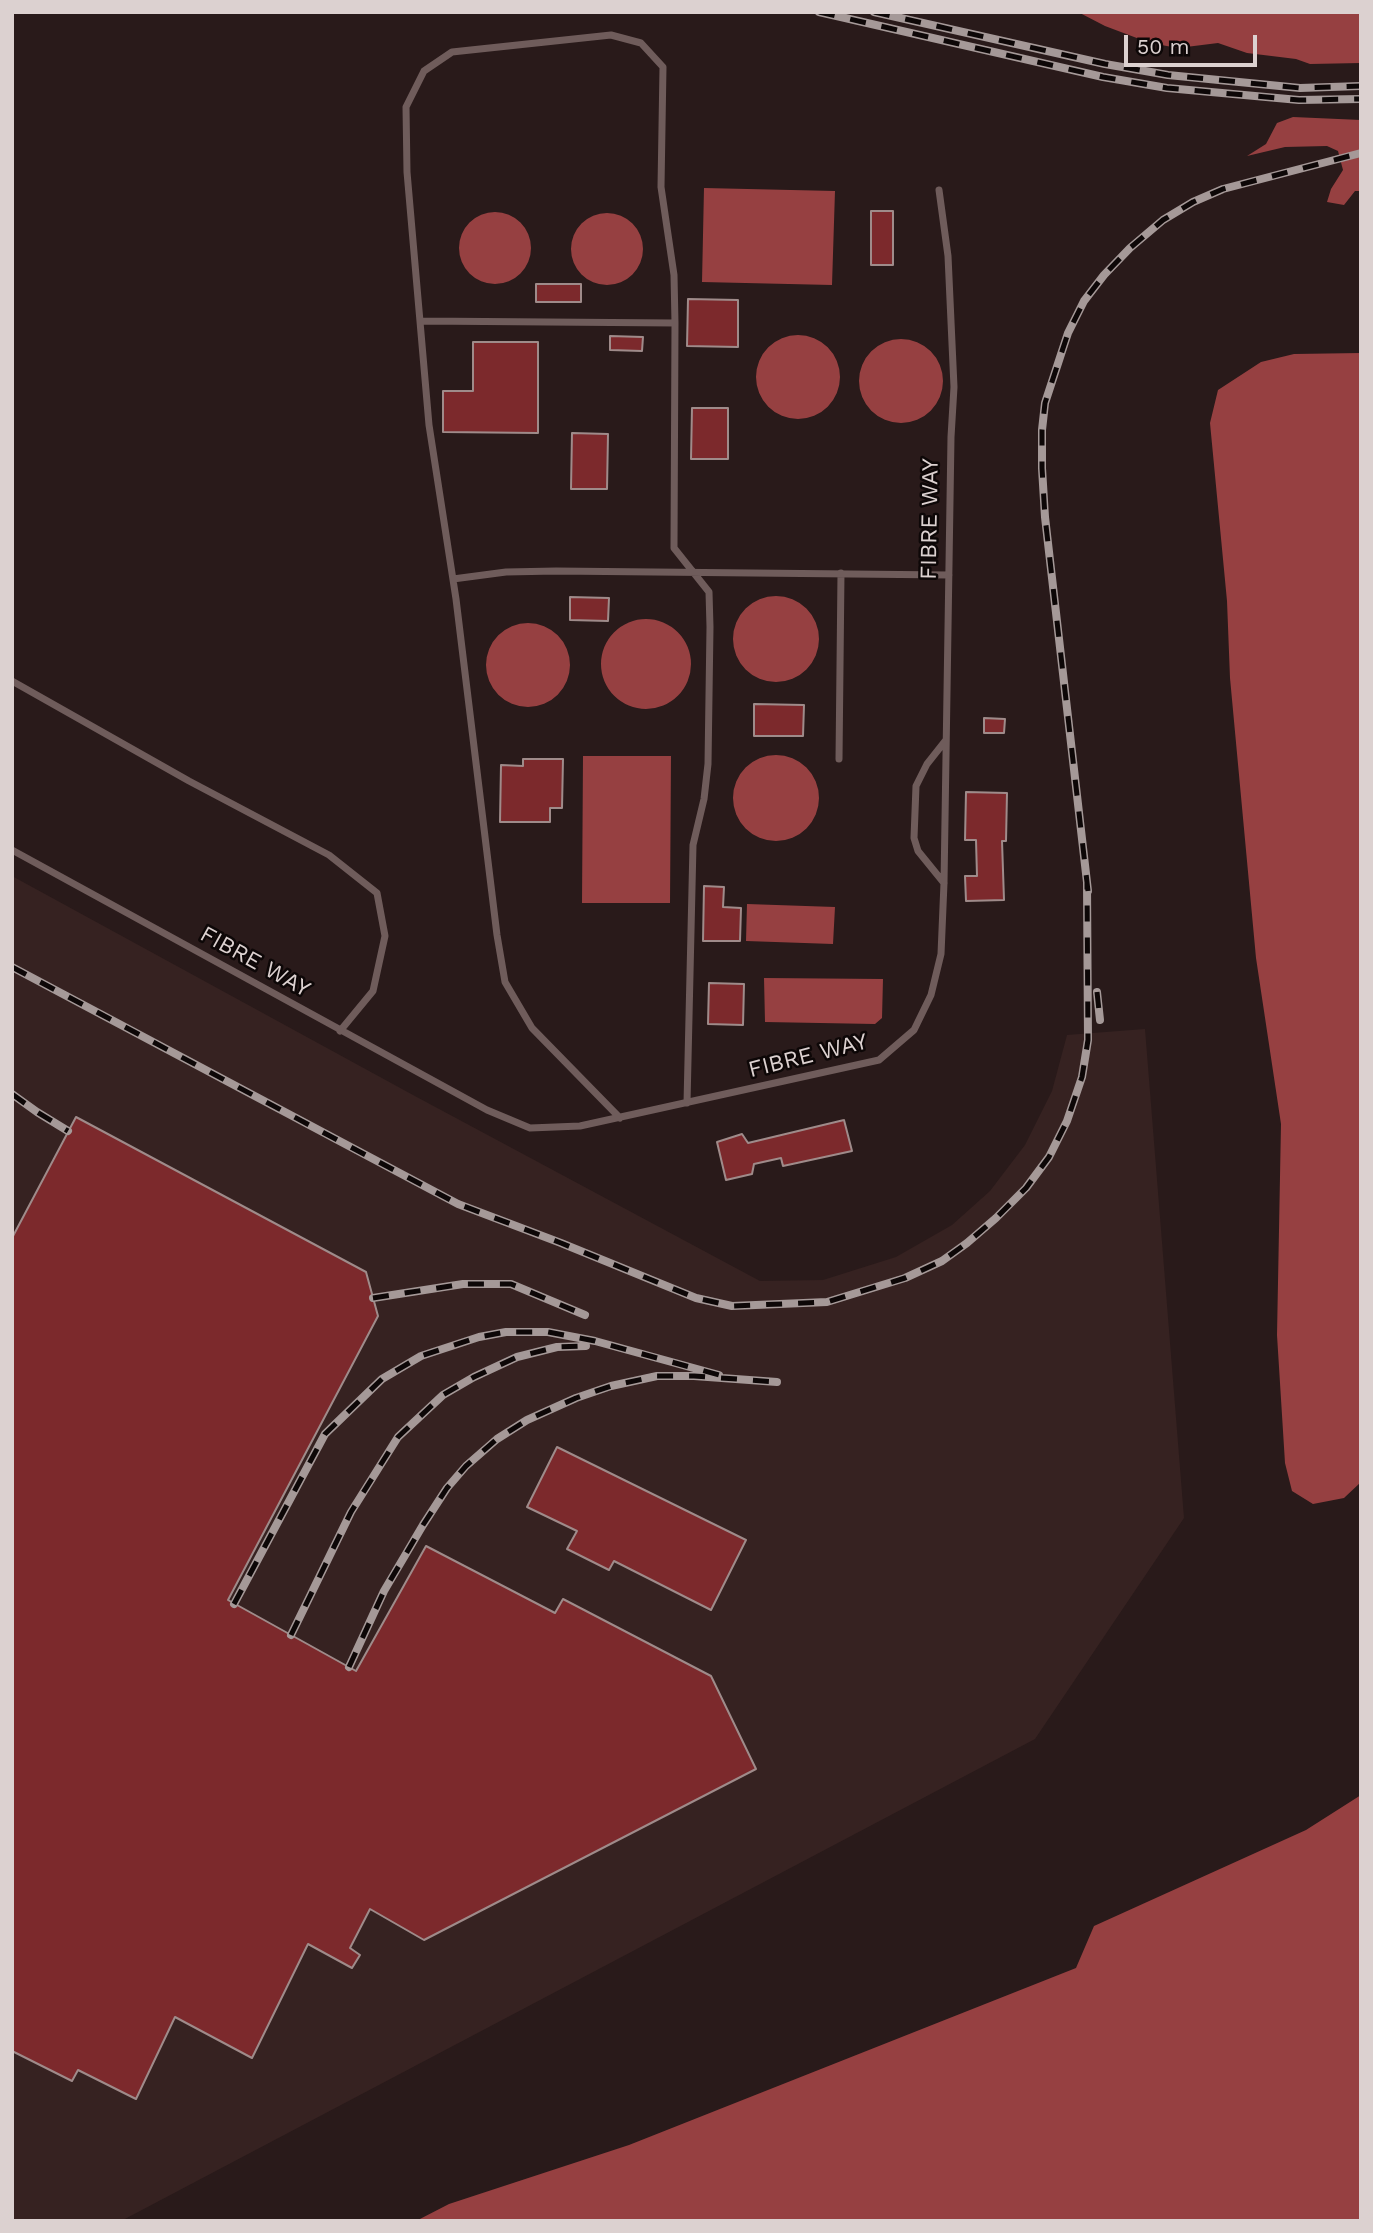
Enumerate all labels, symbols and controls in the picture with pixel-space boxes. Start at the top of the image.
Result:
scale bar [1128,21,1261,65]
text: 50 m [1137,34,1189,59]
street label: FIBRE WAY [915,458,945,580]
street label: FIBRE WAY [195,920,315,1004]
street label: FIBRE WAY [746,1028,870,1084]

